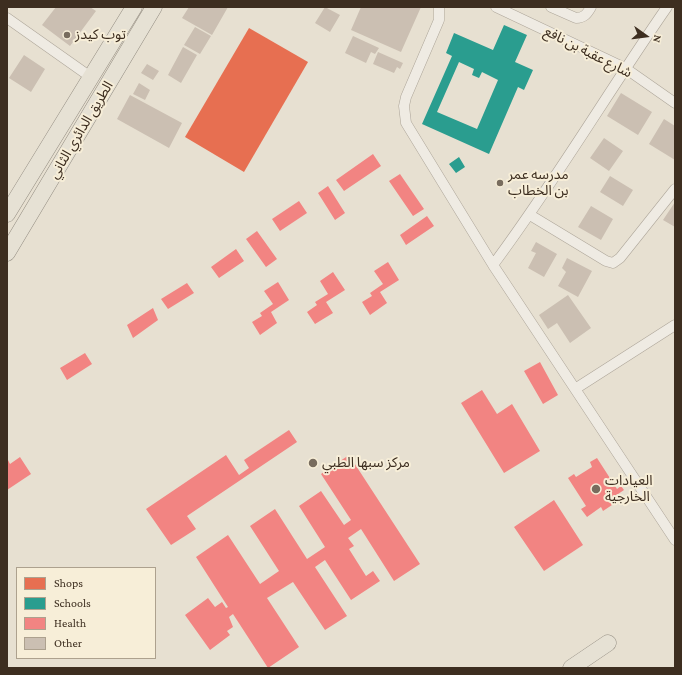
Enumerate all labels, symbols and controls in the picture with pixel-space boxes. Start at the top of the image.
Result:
north arrow [626,16,666,56]
street label: شارع عقبة بن نافع [541,23,635,81]
place label: توب كيدز [75,27,126,43]
marker: توب كيدز [62,30,72,40]
text: N [651,34,664,44]
street label: الطريق الدائري الثاني [45,78,117,182]
place label: مدرسه عمر بن الخطاب [508,167,569,200]
marker: مدرسه عمر بن الخطاب [495,178,505,188]
place label: مركز سبها الطبي [322,455,410,471]
marker: مركز سبها الطبي [307,457,319,469]
place label: العيادات الخارجية [605,473,652,506]
marker: العيادات الخارجية [590,483,602,495]
legend [16,567,156,659]
text: Shops [54,576,83,590]
text: Schools [54,596,91,610]
text: Health [54,616,86,630]
text: Other [54,636,82,650]

